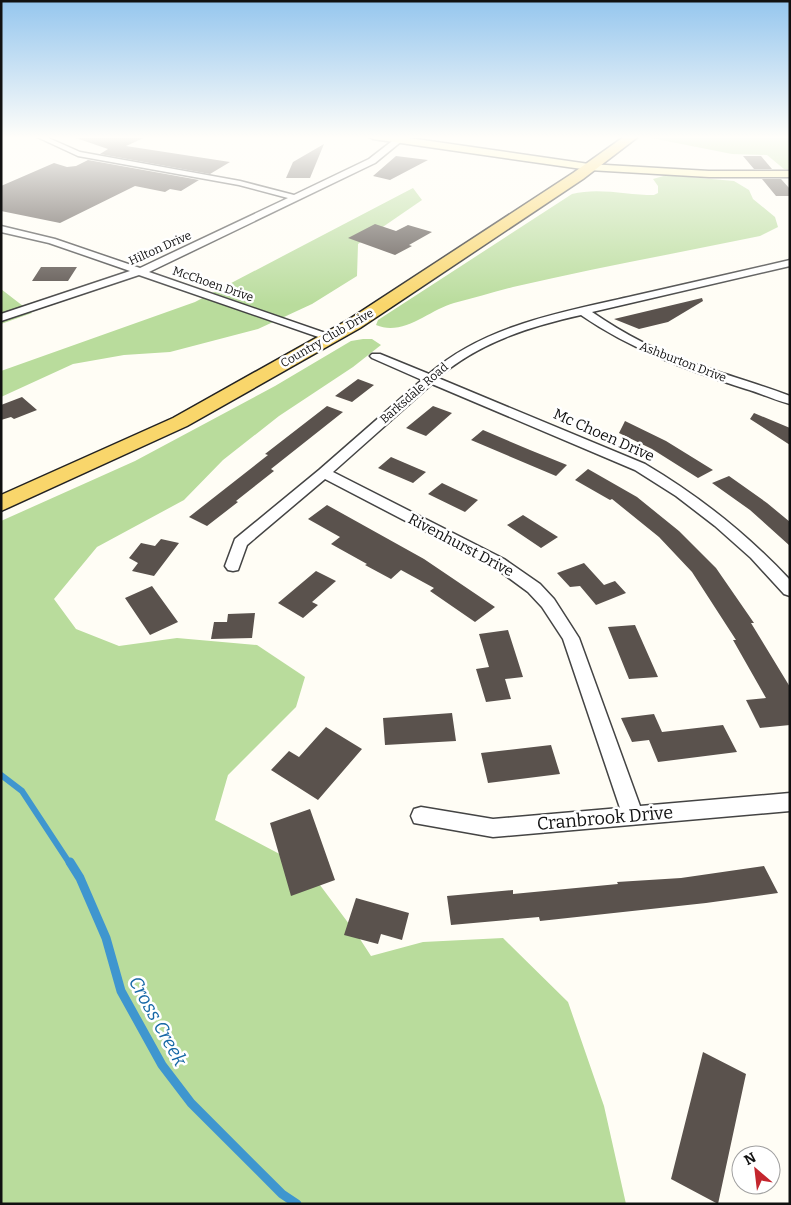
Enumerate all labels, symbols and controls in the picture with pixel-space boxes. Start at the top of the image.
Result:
street label: Hilton Drive [126,228,194,268]
street label: McChoen Drive [171,264,255,304]
street label: Country Club Drive [278,306,376,370]
street label: Ashburton Drive [638,339,728,385]
street label: Barksdale Road [377,360,451,426]
street label: Mc Choen Drive [551,405,657,465]
street label: Rivenhurst Drive [405,510,517,580]
street label: Cranbrook Drive [536,801,674,835]
water label: Cross Creek [124,972,192,1070]
north arrow [731,1145,781,1195]
text: N [741,1149,759,1169]

